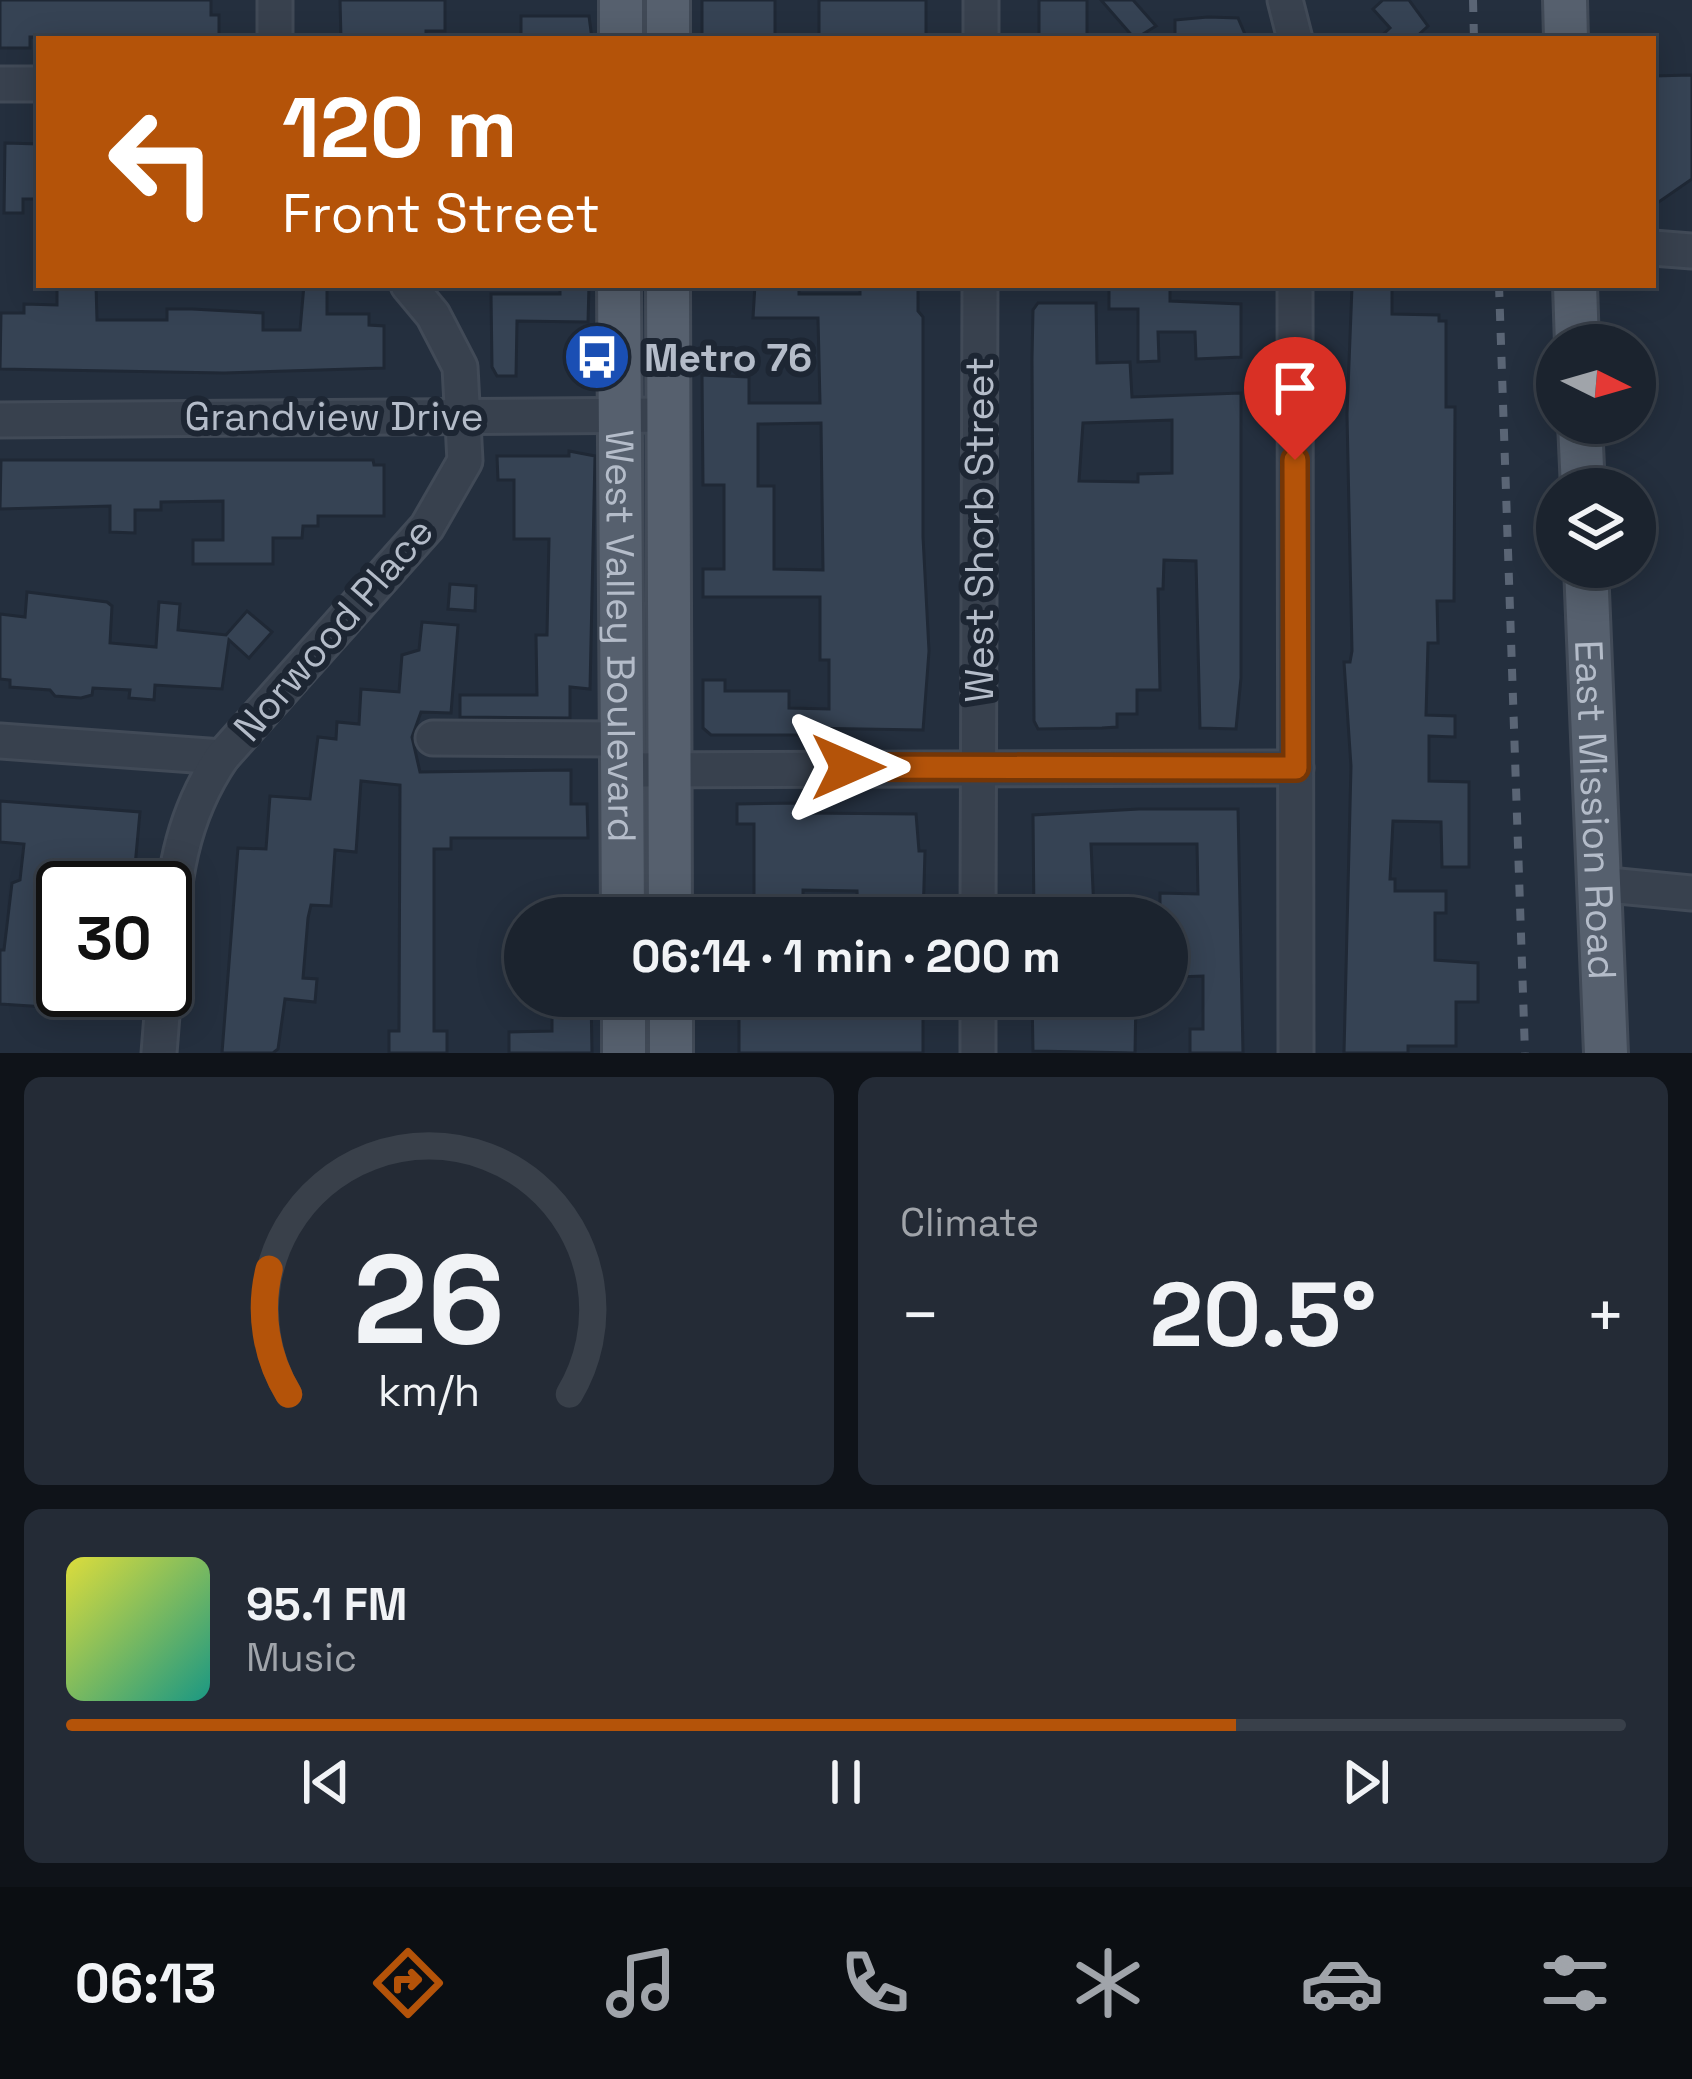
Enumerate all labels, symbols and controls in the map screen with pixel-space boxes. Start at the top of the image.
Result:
text: 120 m [282,74,517,182]
icon: left [84,84,240,240]
text: Front Street [282,179,600,248]
bus stop icon: Metro 76 [562,322,632,392]
north arrow [1536,324,1656,444]
map controls [1536,324,1656,588]
place label: Metro 76 [644,333,812,382]
pin [1244,337,1346,460]
icon: arrive [1262,355,1328,421]
street label: West Shorb Street [955,357,1004,703]
street label: Grandview Drive [184,392,484,441]
street label: West Valley Boulevard [595,429,647,843]
button: layers [1536,468,1656,588]
street label: Norwood Place [223,508,444,751]
street label: East Mission Road [1564,639,1627,981]
position arrow [785,704,911,830]
speed limit sign: 30 [36,861,192,1017]
text: 06:14 · 1 min · 200 m [631,928,1061,985]
text: Climate [900,1198,1039,1247]
text: 26 [353,1220,505,1379]
text: 20.5° [1150,1257,1376,1372]
text: − [900,1273,941,1357]
text: + [1585,1273,1626,1357]
text: km/h [378,1364,480,1419]
text: 95.1 FM [246,1576,407,1633]
text: Music [246,1633,357,1682]
icon: previous [293,1749,359,1815]
icon: pause [813,1749,879,1815]
icon: next [1333,1749,1399,1815]
icon: directions [366,1941,450,2025]
icon: music [599,1941,683,2025]
icon: phone [833,1941,917,2025]
icon: climate [1066,1941,1150,2025]
icon: car [1300,1941,1384,2025]
icon: filters [1533,1941,1617,2025]
text: 06:13 [75,1949,216,2018]

